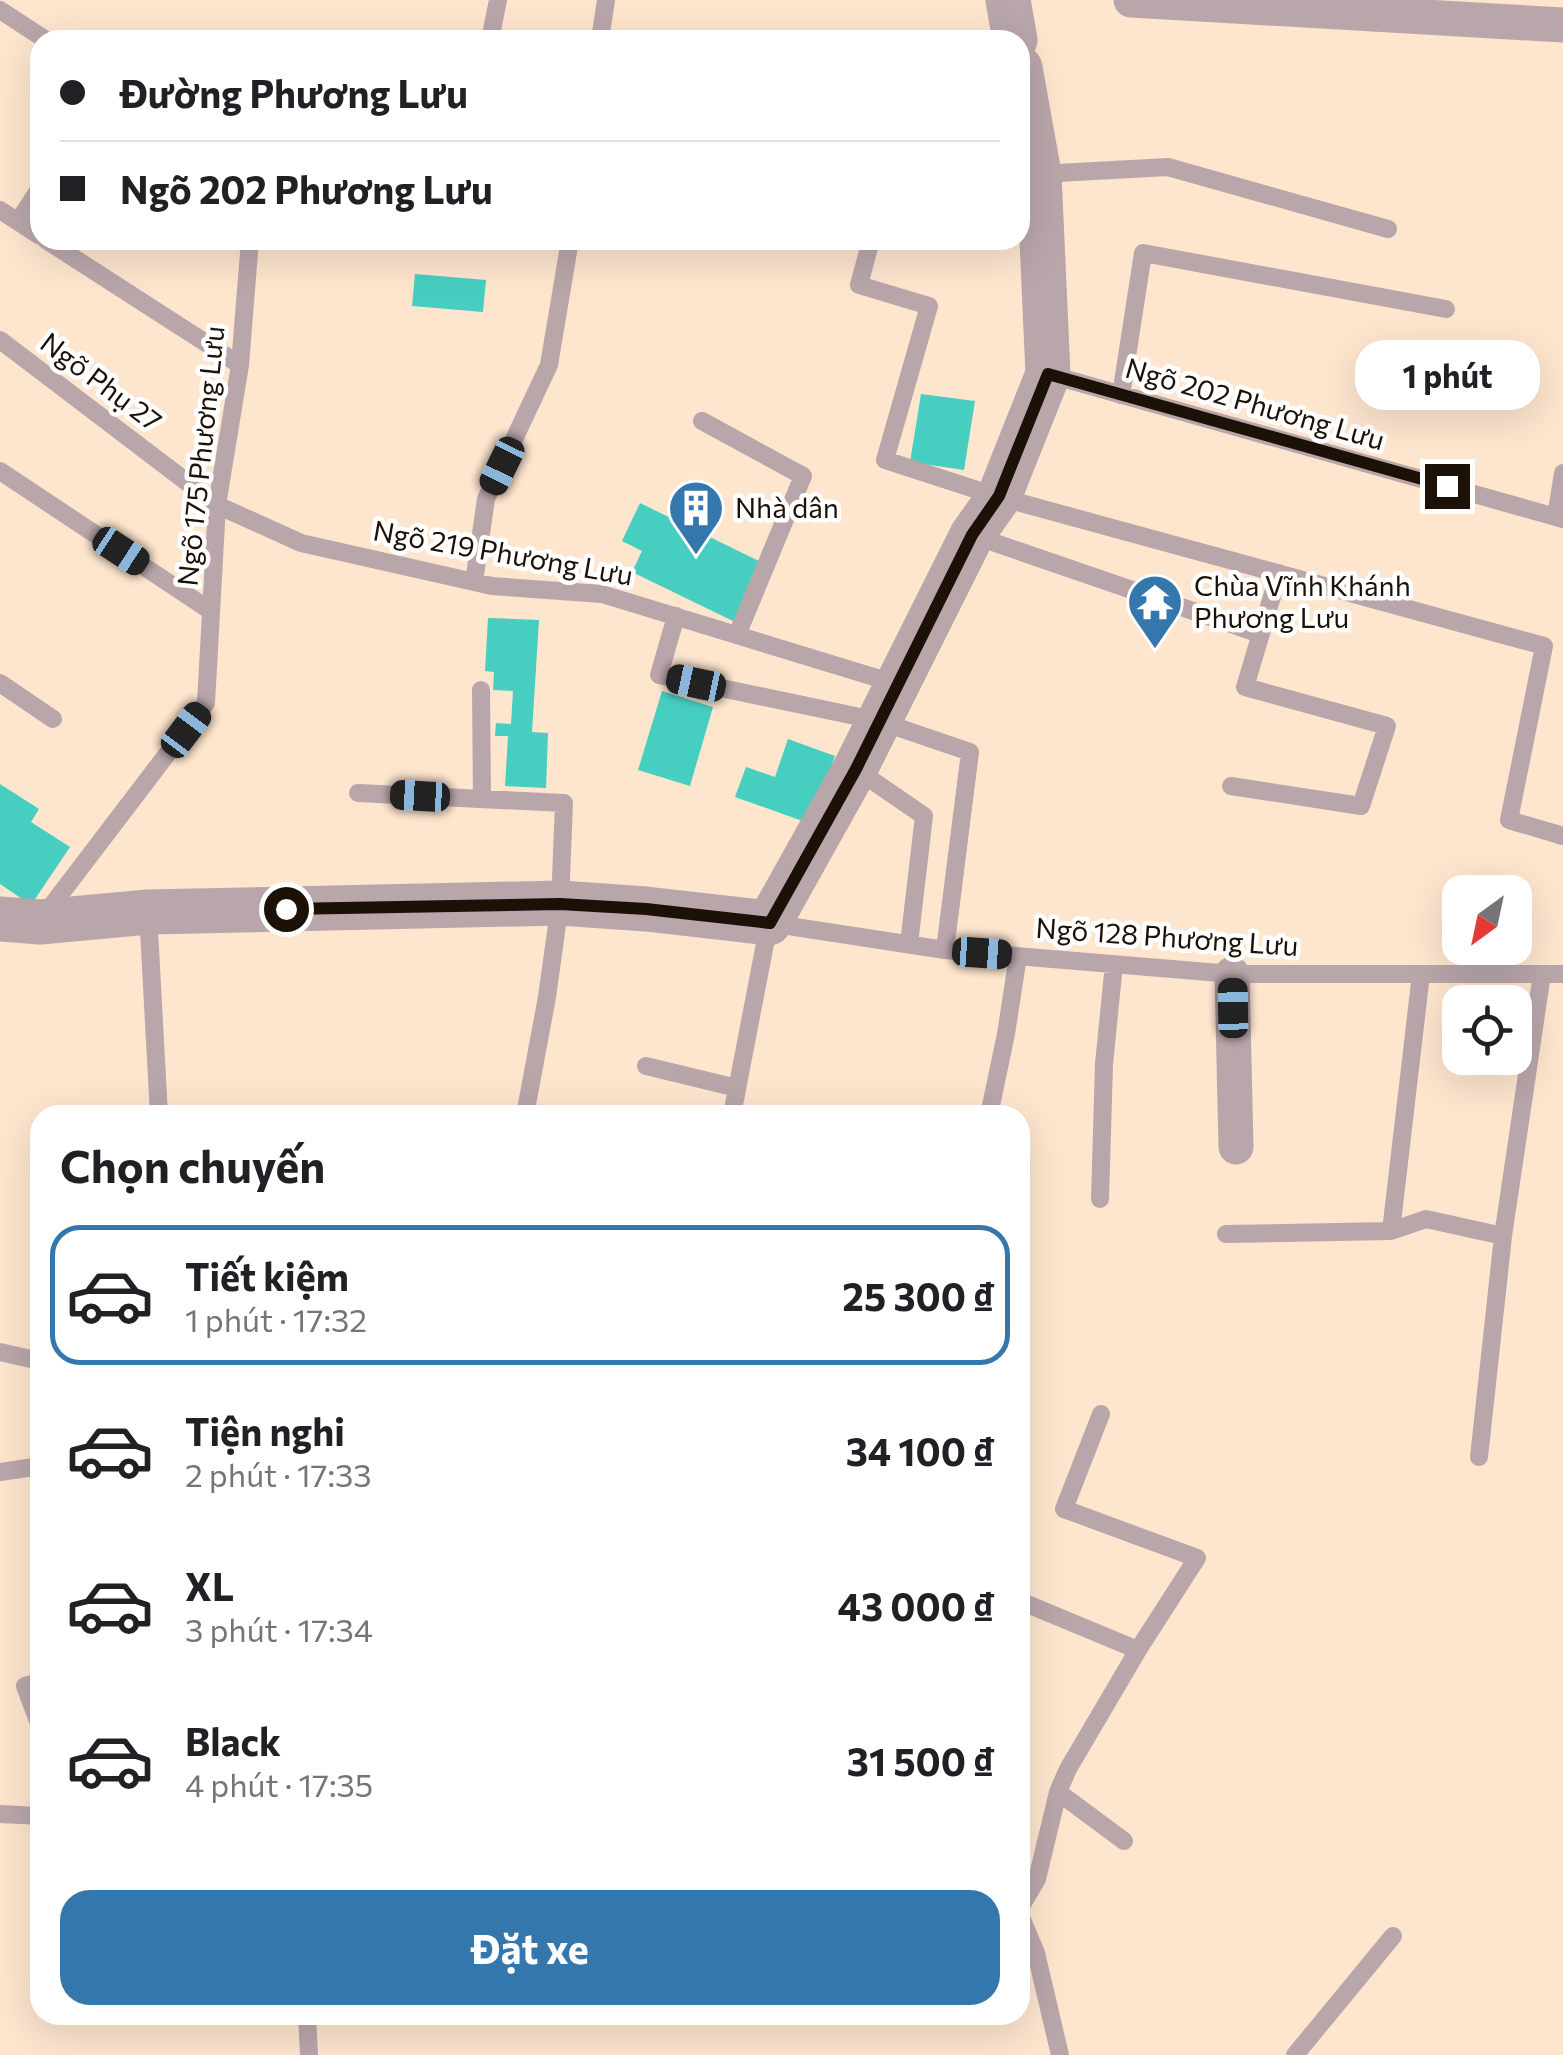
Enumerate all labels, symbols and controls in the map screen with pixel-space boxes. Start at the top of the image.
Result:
text: Đường Phương Lưu [120,69,468,116]
text: Ngõ 202 Phương Lưu [120,165,493,212]
street label: Ngõ 175 Phương Lưu [169,324,231,588]
street label: Ngõ Phụ 27 [34,325,169,438]
callout: 1 phút [1354,341,1540,411]
street label: Ngõ 202 Phương Lưu [1122,350,1389,456]
text: 1 phút [1403,355,1492,395]
car [475,432,529,500]
route end [1425,464,1470,509]
building icon: Nhà dân [666,478,726,557]
place label: Nhà dân [735,490,839,524]
street label: Ngõ 219 Phương Lưu [371,512,636,592]
car [88,522,154,580]
place label: Chùa Vĩnh Khánh Phương Lưu [1194,568,1411,634]
temple icon: Chùa Vĩnh Khánh Phương Lưu [1125,572,1185,651]
car [664,662,728,704]
car [156,697,216,763]
car [389,779,451,813]
north arrow [1442,875,1532,965]
map controls [1442,875,1532,1075]
route start [264,887,309,932]
street label: Ngõ 128 Phương Lưu [1035,910,1299,962]
car [951,936,1013,970]
car [1217,978,1249,1038]
button: locate [1442,985,1532,1075]
text: Chọn chuyến [60,1137,325,1192]
icon: car [65,1250,155,1340]
text: Tiết kiệm [185,1252,349,1299]
text: 25 300 ₫ [842,1272,995,1319]
text: 1 phút · 17:32 [185,1299,367,1339]
icon: car [65,1405,155,1495]
text: Tiện nghi [185,1407,345,1454]
text: 34 100 ₫ [846,1427,995,1474]
text: 2 phút · 17:33 [185,1454,372,1494]
icon: car [65,1560,155,1650]
text: XL [185,1562,234,1609]
text: 43 000 ₫ [838,1582,995,1629]
text: 3 phút · 17:34 [185,1609,373,1649]
icon: car [65,1715,155,1805]
text: Black [185,1717,281,1764]
text: 31 500 ₫ [847,1737,995,1784]
text: 4 phút · 17:35 [185,1764,373,1804]
button: Đặt xe [60,1890,1000,2005]

